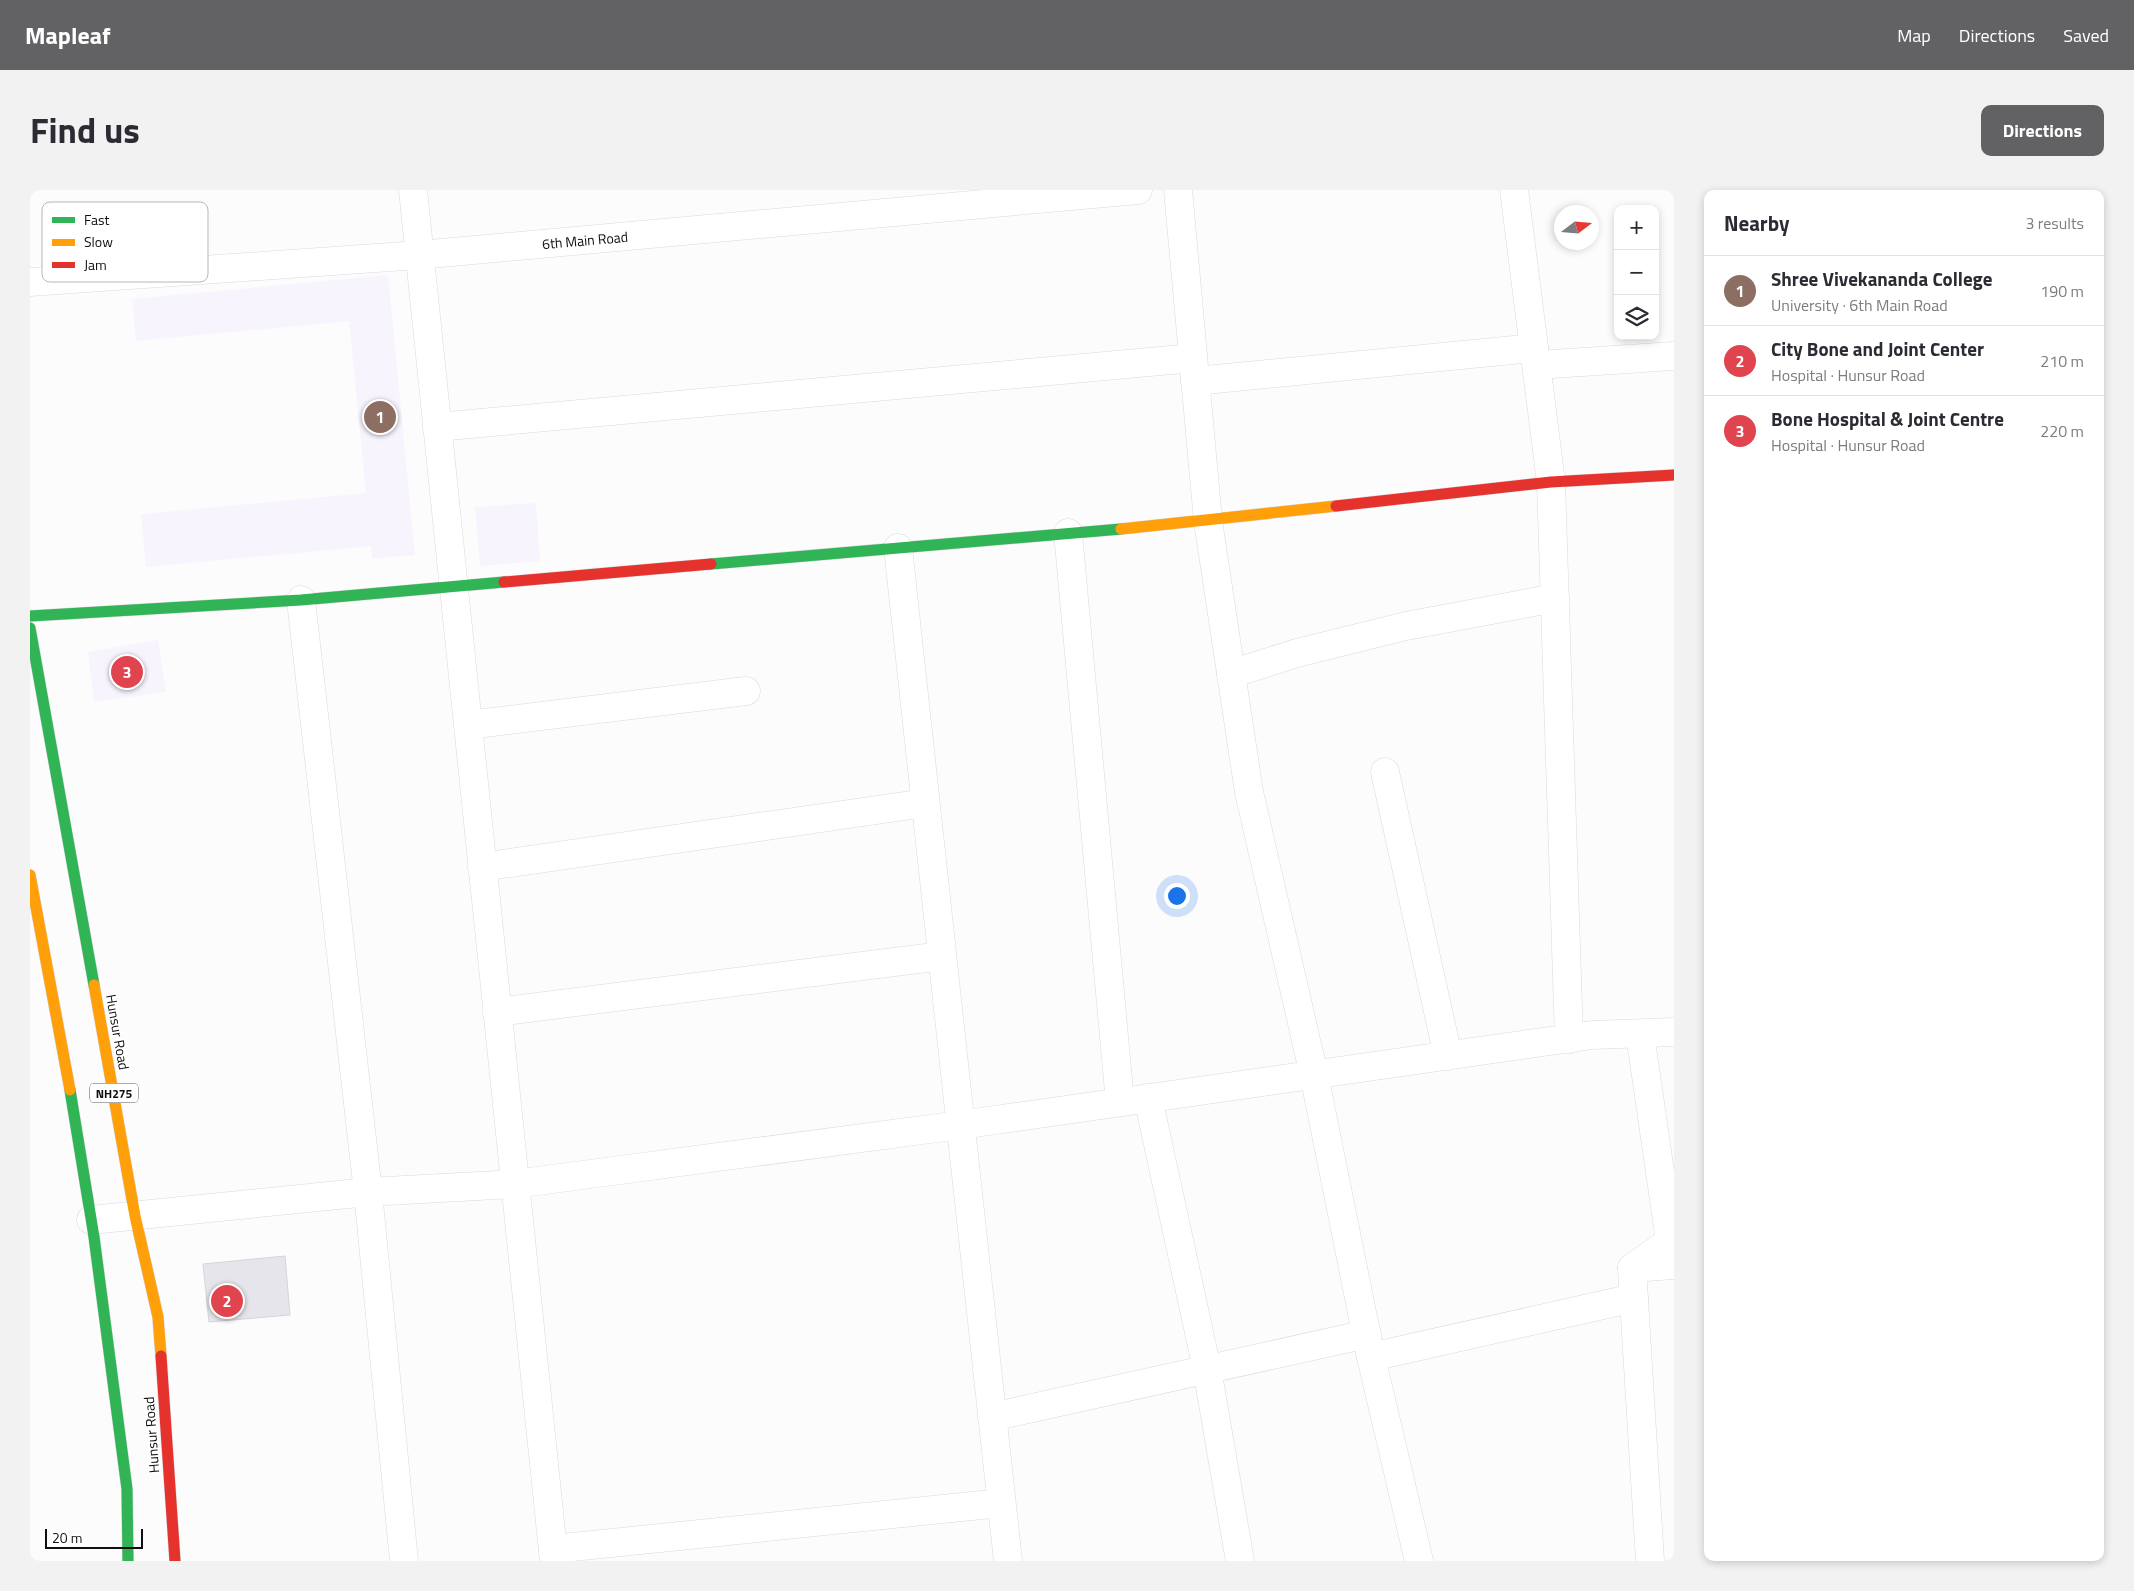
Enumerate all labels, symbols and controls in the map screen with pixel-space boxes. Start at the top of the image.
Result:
text: Mapleaf [25,17,110,53]
text: Map [1897,22,1931,49]
text: Directions [1959,22,2035,49]
text: Saved [2063,22,2109,49]
text: Find us [30,103,140,157]
button: Directions [1981,105,2104,156]
legend [42,202,208,282]
north arrow [1554,205,1599,250]
map controls [1614,205,1659,340]
button: + [1614,205,1659,250]
text: Nearby [1724,207,1789,239]
text: Fast [84,209,109,230]
text: 3 results [2025,211,2084,235]
street label: 6th Main Road [541,226,629,254]
text: Slow [84,231,113,252]
button: − [1614,250,1659,295]
text: Jam [84,254,107,275]
text: Shree Vivekananda College [1771,264,1992,293]
text: 1 [1736,279,1744,303]
text: 190 m [2040,279,2084,303]
text: University · 6th Main Road [1771,293,1948,317]
button: layers [1614,295,1659,340]
text: City Bone and Joint Center [1771,334,1984,363]
text: 2 [1736,349,1744,373]
text: 210 m [2040,349,2084,373]
text: Hospital · Hunsur Road [1771,363,1925,387]
pin: 1 [364,398,396,436]
text: Bone Hospital & Joint Centre [1771,404,2004,433]
text: 3 [1736,419,1744,443]
text: 220 m [2040,419,2084,443]
text: Hospital · Hunsur Road [1771,433,1925,457]
pin: 3 [111,653,143,691]
your location [1164,883,1190,909]
street label: Hunsur Road [101,992,135,1072]
road number: NH275 [90,1084,138,1102]
pin: 2 [211,1282,243,1320]
street label: Hunsur Road [138,1396,164,1474]
scale bar [45,1526,142,1549]
text: 20 m [52,1527,82,1548]

